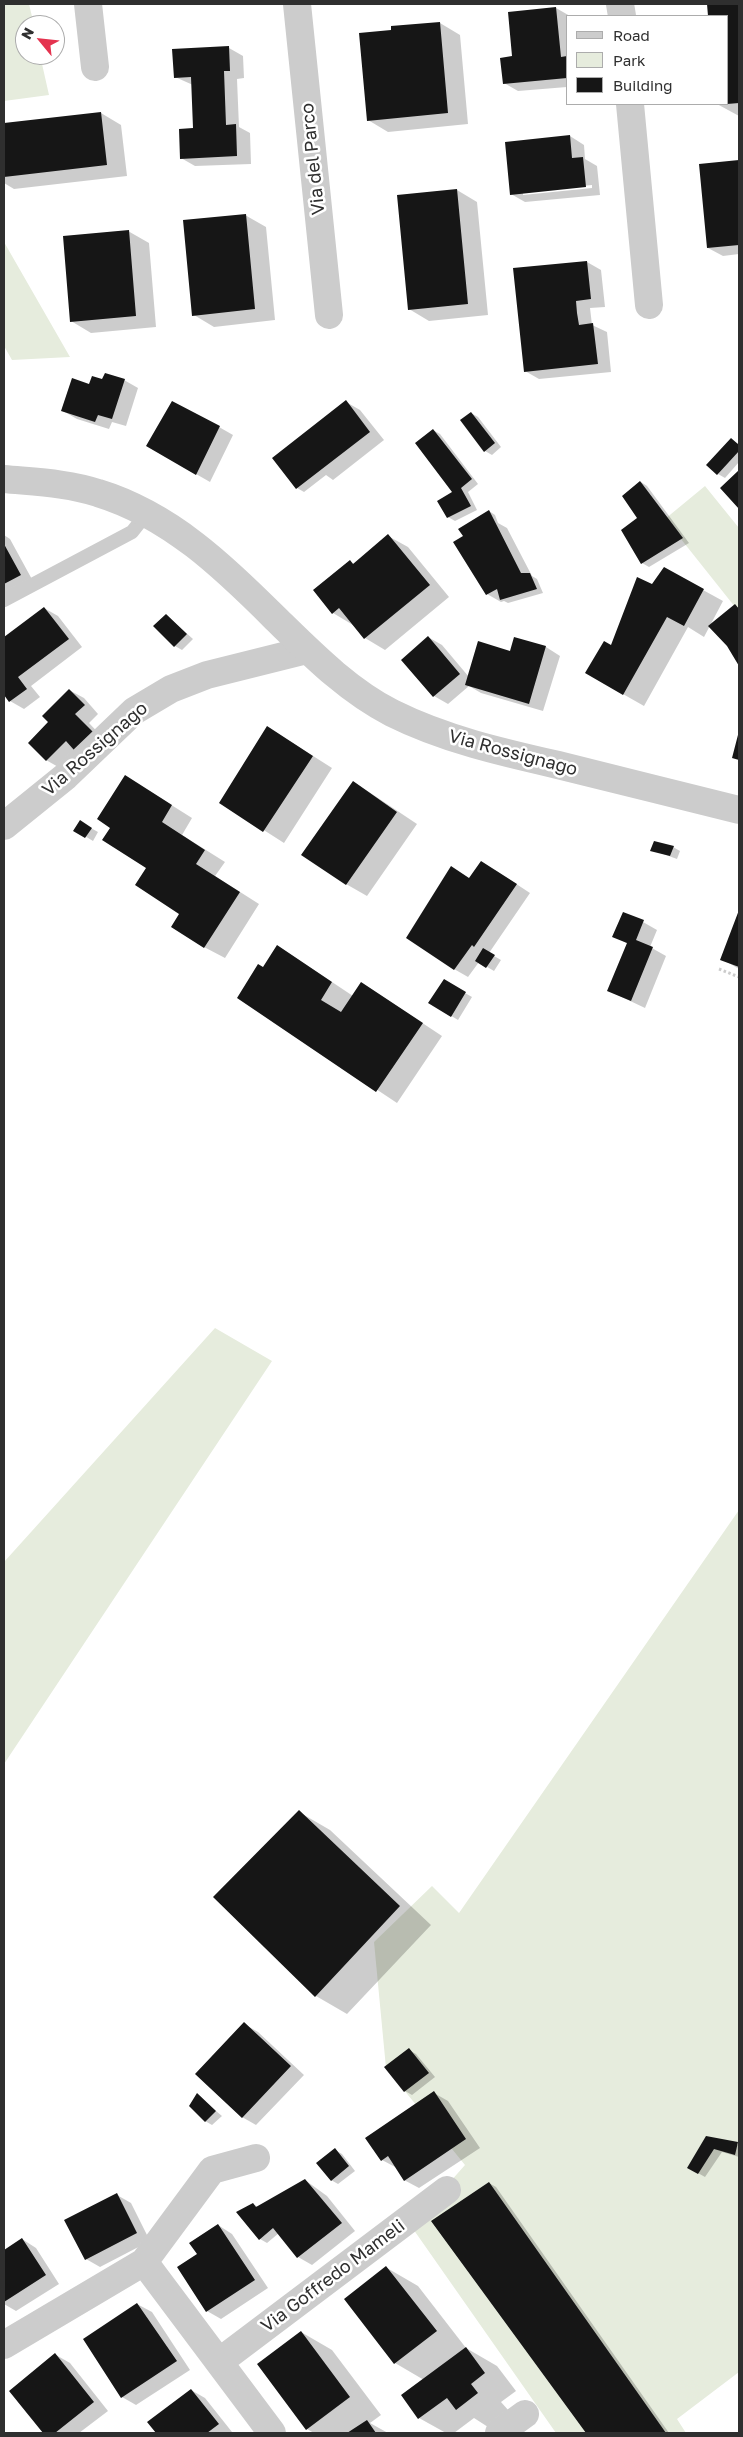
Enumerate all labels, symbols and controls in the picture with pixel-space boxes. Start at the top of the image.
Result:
north arrow [15,15,65,65]
legend [566,15,728,105]
text: N [17,25,37,42]
text: Road [613,26,650,44]
text: Park [613,51,645,69]
text: Building [613,76,673,94]
street label: Via del Parco [296,102,330,216]
street label: Via Rossignago [38,697,152,801]
street label: Via Rossignago [446,725,580,781]
street label: Via Goffredo Mameli [257,2215,409,2337]

